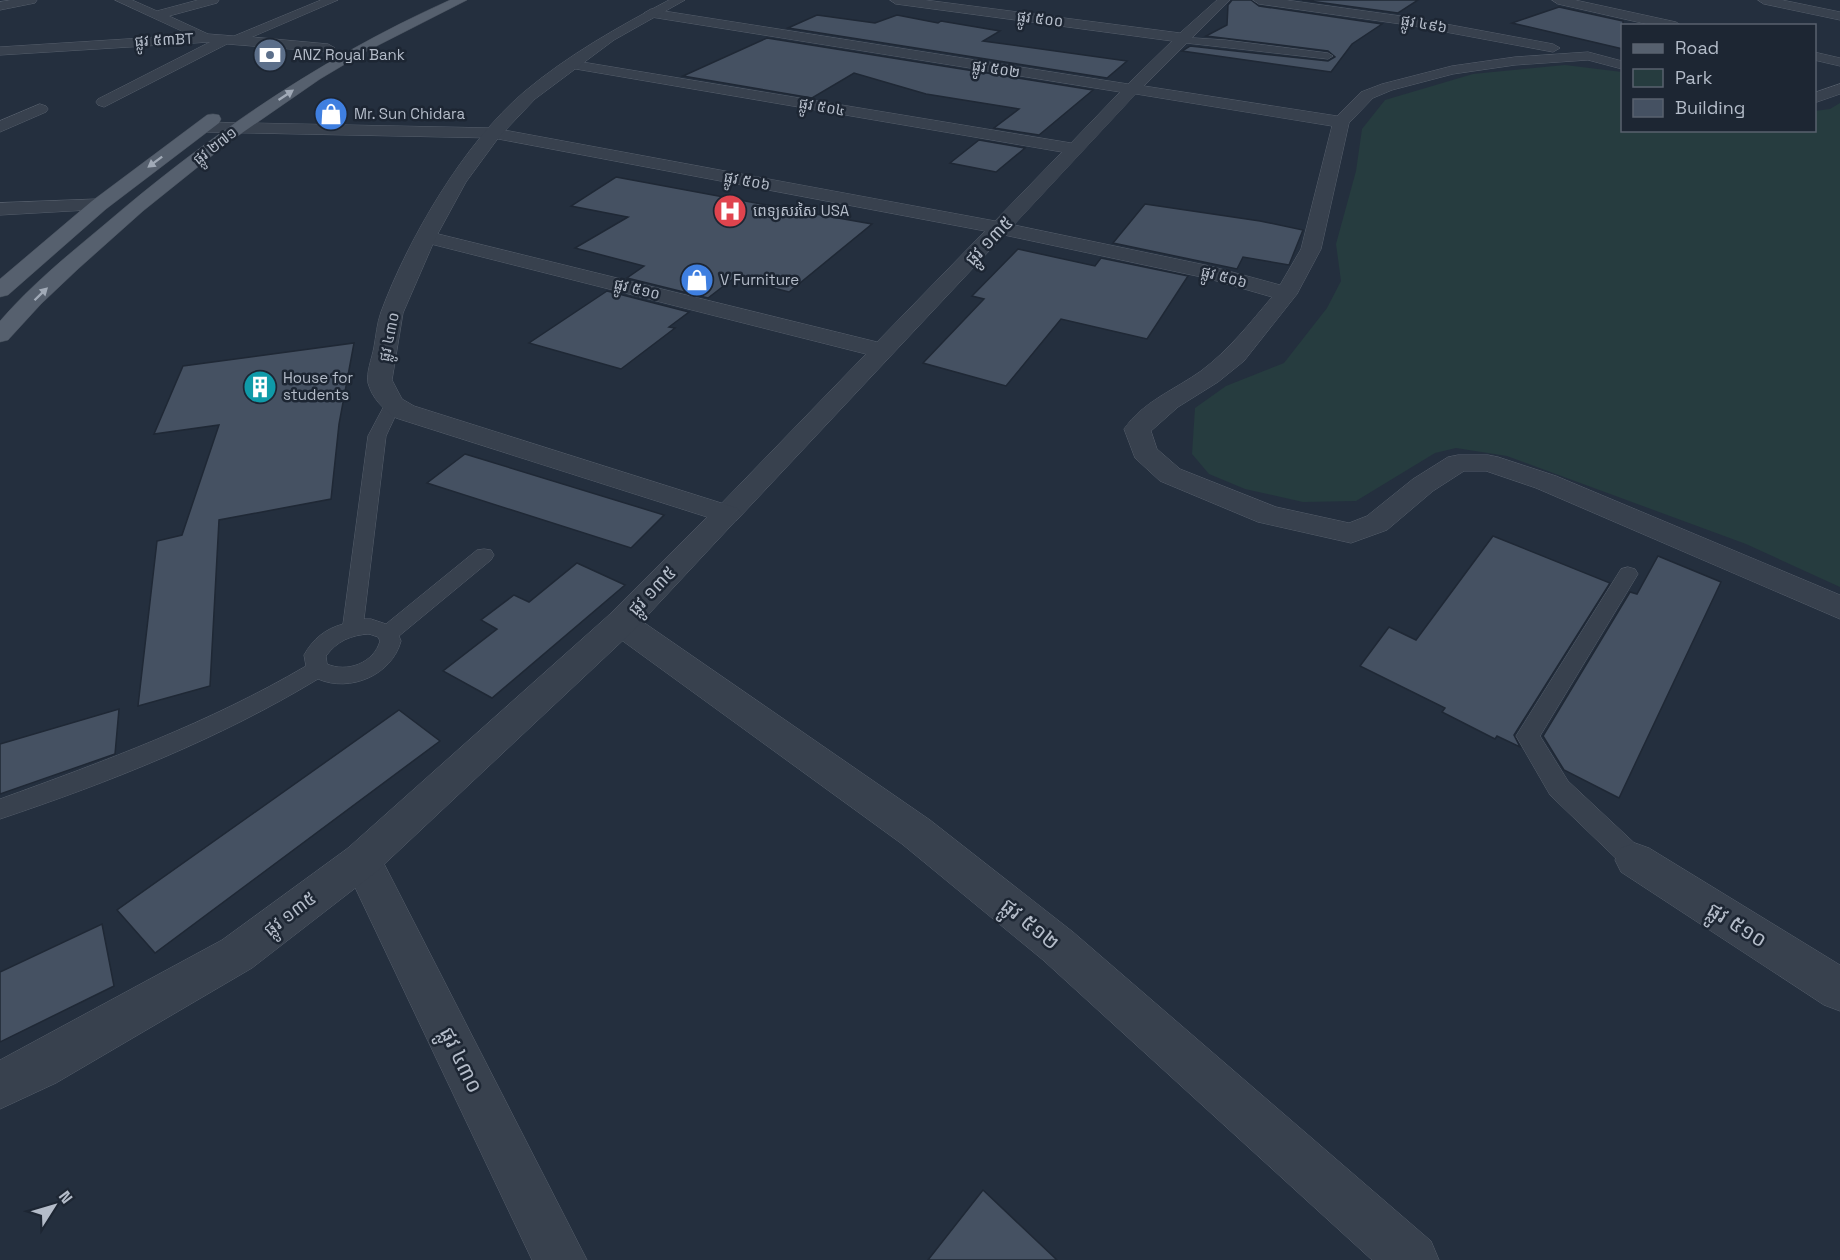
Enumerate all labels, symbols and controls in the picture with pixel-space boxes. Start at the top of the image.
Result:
street label: ផ្លូវ ៥០០ [1015,6,1064,35]
street label: ផ្លូវ ៤៩៦ [1399,10,1449,41]
legend [1621,24,1816,132]
street label: ផ្លូវ ៥៣BT [134,28,194,55]
text: Road [1675,36,1719,59]
bank icon: ANZ Royal Bank [252,37,288,73]
place label: ANZ Royal Bank [293,45,405,64]
street label: ផ្លូវ ៥០២ [970,55,1022,86]
text: Park [1675,66,1713,89]
one-way arrow [277,89,293,101]
street label: ផ្លូវ ៥០៤ [797,93,847,124]
shop icon: Mr. Sun Chidara [313,96,349,132]
text: Building [1675,96,1745,119]
place label: Mr. Sun Chidara [354,104,465,123]
street label: ផ្លូវ ២៧១ [189,122,243,172]
one-way arrow [147,156,162,168]
street label: ផ្លូវ ៥០៦ [721,167,772,199]
hospital icon: ពេទ្យសរសៃ USA [712,193,748,229]
place label: ពេទ្យសរសៃ USA [753,201,850,220]
street label: ផ្លូវ ១៣៥ [959,211,1022,274]
street label: ផ្លូវ ៥០៦ [1198,261,1249,296]
shop icon: V Furniture [679,262,715,298]
place label: V Furniture [720,270,799,289]
street label: ផ្លូវ ៥១០ [611,274,662,308]
one-way arrow [34,287,48,301]
street label: ផ្លូវ ៤៣០ [374,310,407,364]
place label: House for students [283,368,353,404]
building icon: House for students [242,369,278,405]
street label: ផ្លូវ ១៣៥ [622,561,685,624]
street label: ផ្លូវ ១៣៥ [259,886,324,945]
street label: ផ្លូវ ៥១២ [991,892,1065,960]
street label: ផ្លូវ ៥១០ [1699,896,1772,959]
street label: ផ្លូវ ៤៣០ [428,1022,489,1100]
north arrow [24,1176,84,1236]
text: N [54,1187,77,1208]

